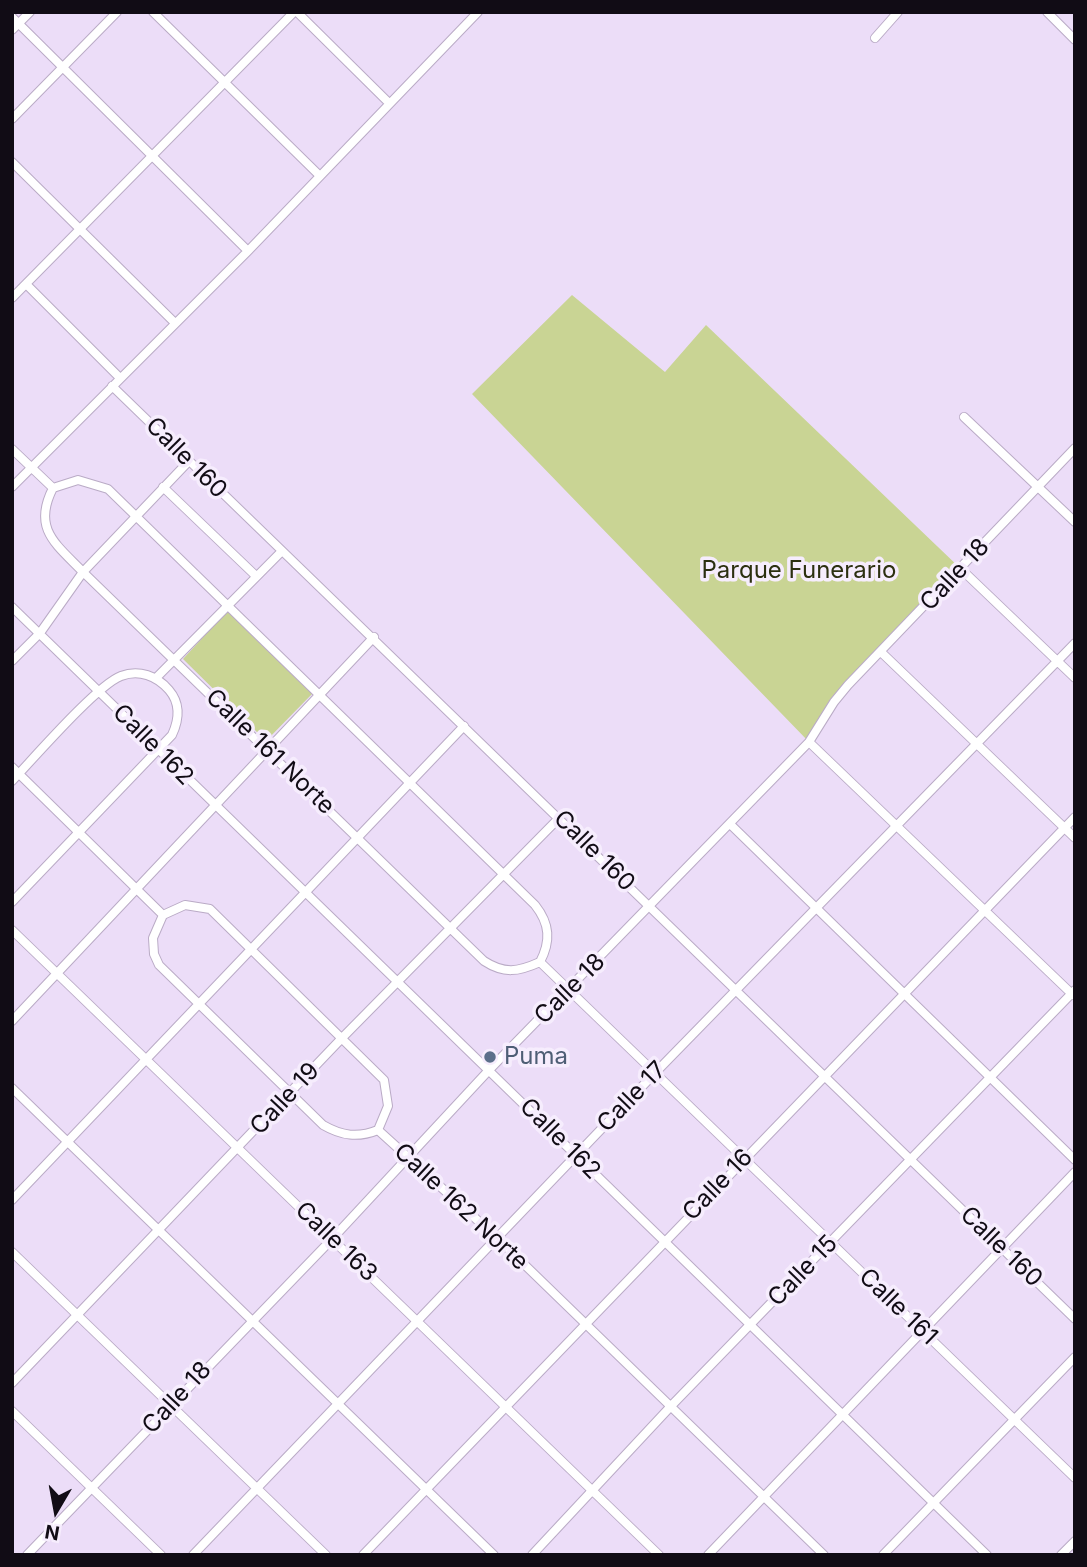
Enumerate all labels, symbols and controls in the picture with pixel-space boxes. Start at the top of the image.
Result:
street label: Calle 160 [139,411,233,505]
street label: Calle 18 [914,533,996,617]
park label: Parque Funerario [702,557,896,585]
street label: Calle 161 Norte [200,683,340,821]
street label: Calle 162 [107,699,199,791]
street label: Calle 160 [547,804,641,898]
street label: Calle 18 [529,948,611,1030]
place label: Puma [504,1043,568,1071]
marker: Puma [482,1049,498,1065]
street label: Calle 17 [592,1056,672,1138]
street label: Calle 19 [244,1057,326,1141]
street label: Calle 162 [514,1093,606,1185]
street label: Calle 162 Norte [388,1138,534,1276]
street label: Calle 16 [677,1143,759,1227]
street label: Calle 163 [289,1196,383,1288]
street label: Calle 160 [954,1201,1048,1293]
street label: Calle 15 [762,1229,844,1313]
street label: Calle 161 [853,1263,943,1351]
street label: Calle 18 [136,1356,218,1440]
north arrow [21,1476,91,1546]
text: N [43,1520,61,1545]

